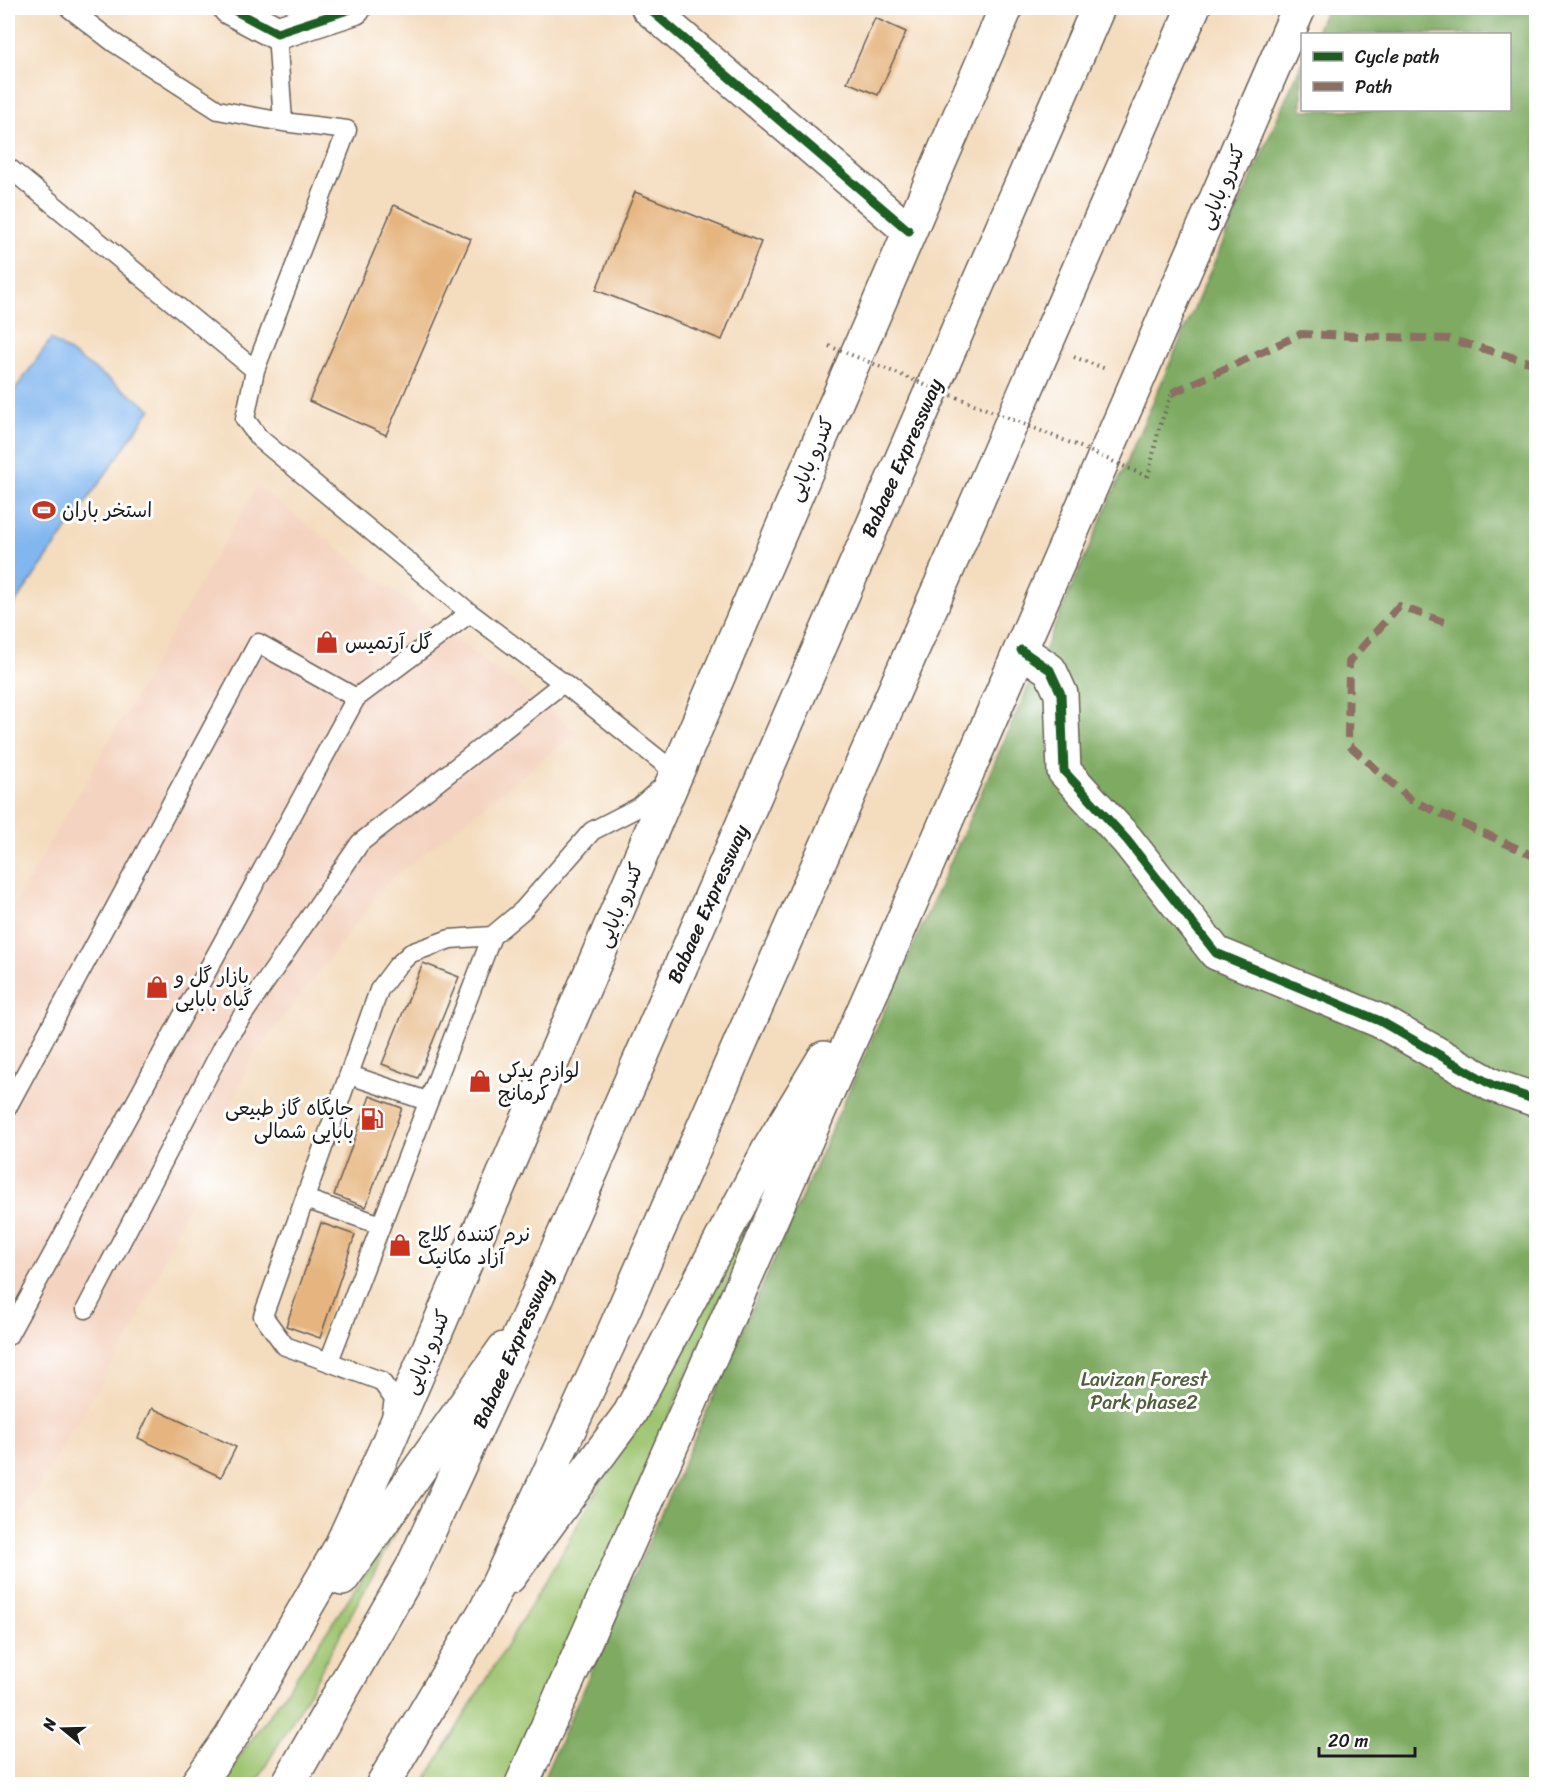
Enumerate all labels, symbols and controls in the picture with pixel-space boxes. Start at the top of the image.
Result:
legend [1301,33,1511,111]
text: Cycle path [1355,41,1439,73]
text: Path [1355,71,1392,103]
street label: کندرو بابایی [1188,139,1256,235]
street label: Babaee Expressway [851,372,953,543]
street label: کندرو بابایی [777,411,845,507]
place label: استخر باران [62,493,152,528]
sports icon: استخر باران [31,497,57,523]
place label: گل آرتمیس [345,625,433,660]
shop icon: گل آرتمیس [314,629,340,655]
street label: Babaee Expressway [657,818,759,989]
street label: کندرو بابایی [586,857,654,953]
place label: بازار گل و گیاه بابایی [173,959,253,1017]
shop icon: بازار گل و گیاه بابایی [144,974,170,1000]
place label: لوازم یدکی کرمانج [498,1053,579,1111]
shop icon: لوازم یدکی کرمانج [467,1068,493,1094]
place label: جایگاه گاز طبیعی بابایی شمالی [225,1091,354,1149]
fuel station icon: جایگاه گاز طبیعی بابایی شمالی [359,1106,385,1132]
place label: نرم کننده کلاچ آزاد مکانیک [418,1217,530,1275]
shop icon: نرم کننده کلاچ آزاد مکانیک [387,1232,413,1258]
street label: Babaee Expressway [462,1263,564,1434]
street label: کندرو بابایی [393,1304,461,1400]
park label: Lavizan Forest Park phase2 [1081,1362,1208,1420]
north arrow [33,1699,93,1759]
text: N [33,1713,65,1735]
scale bar [1319,1720,1415,1758]
text: 20 m [1328,1725,1368,1757]

